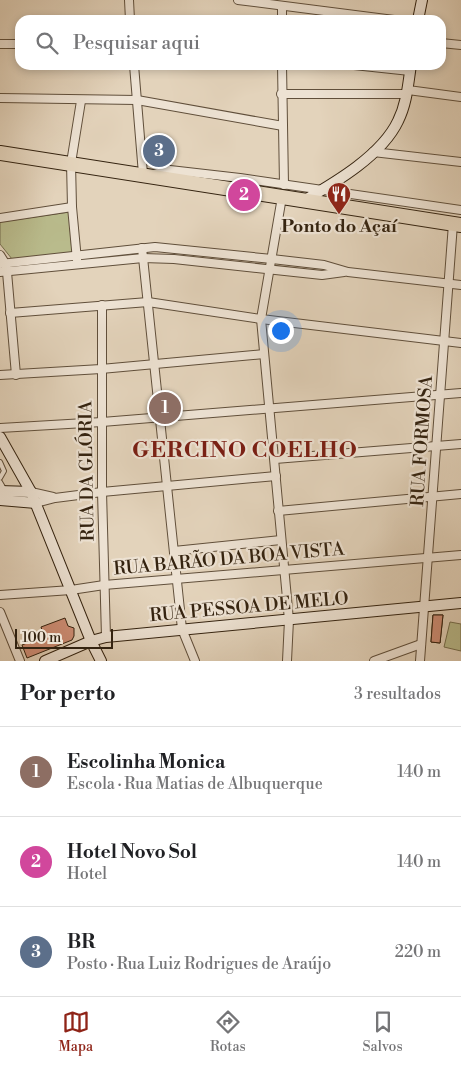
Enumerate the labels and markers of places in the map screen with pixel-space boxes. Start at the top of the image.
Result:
pin: 3 [143,132,175,170]
pin: 2 [228,176,260,214]
restaurant icon: Ponto do Açaí [326,181,352,215]
place label: Ponto do Açaí [281,215,398,238]
pin: 1 [149,389,181,427]

